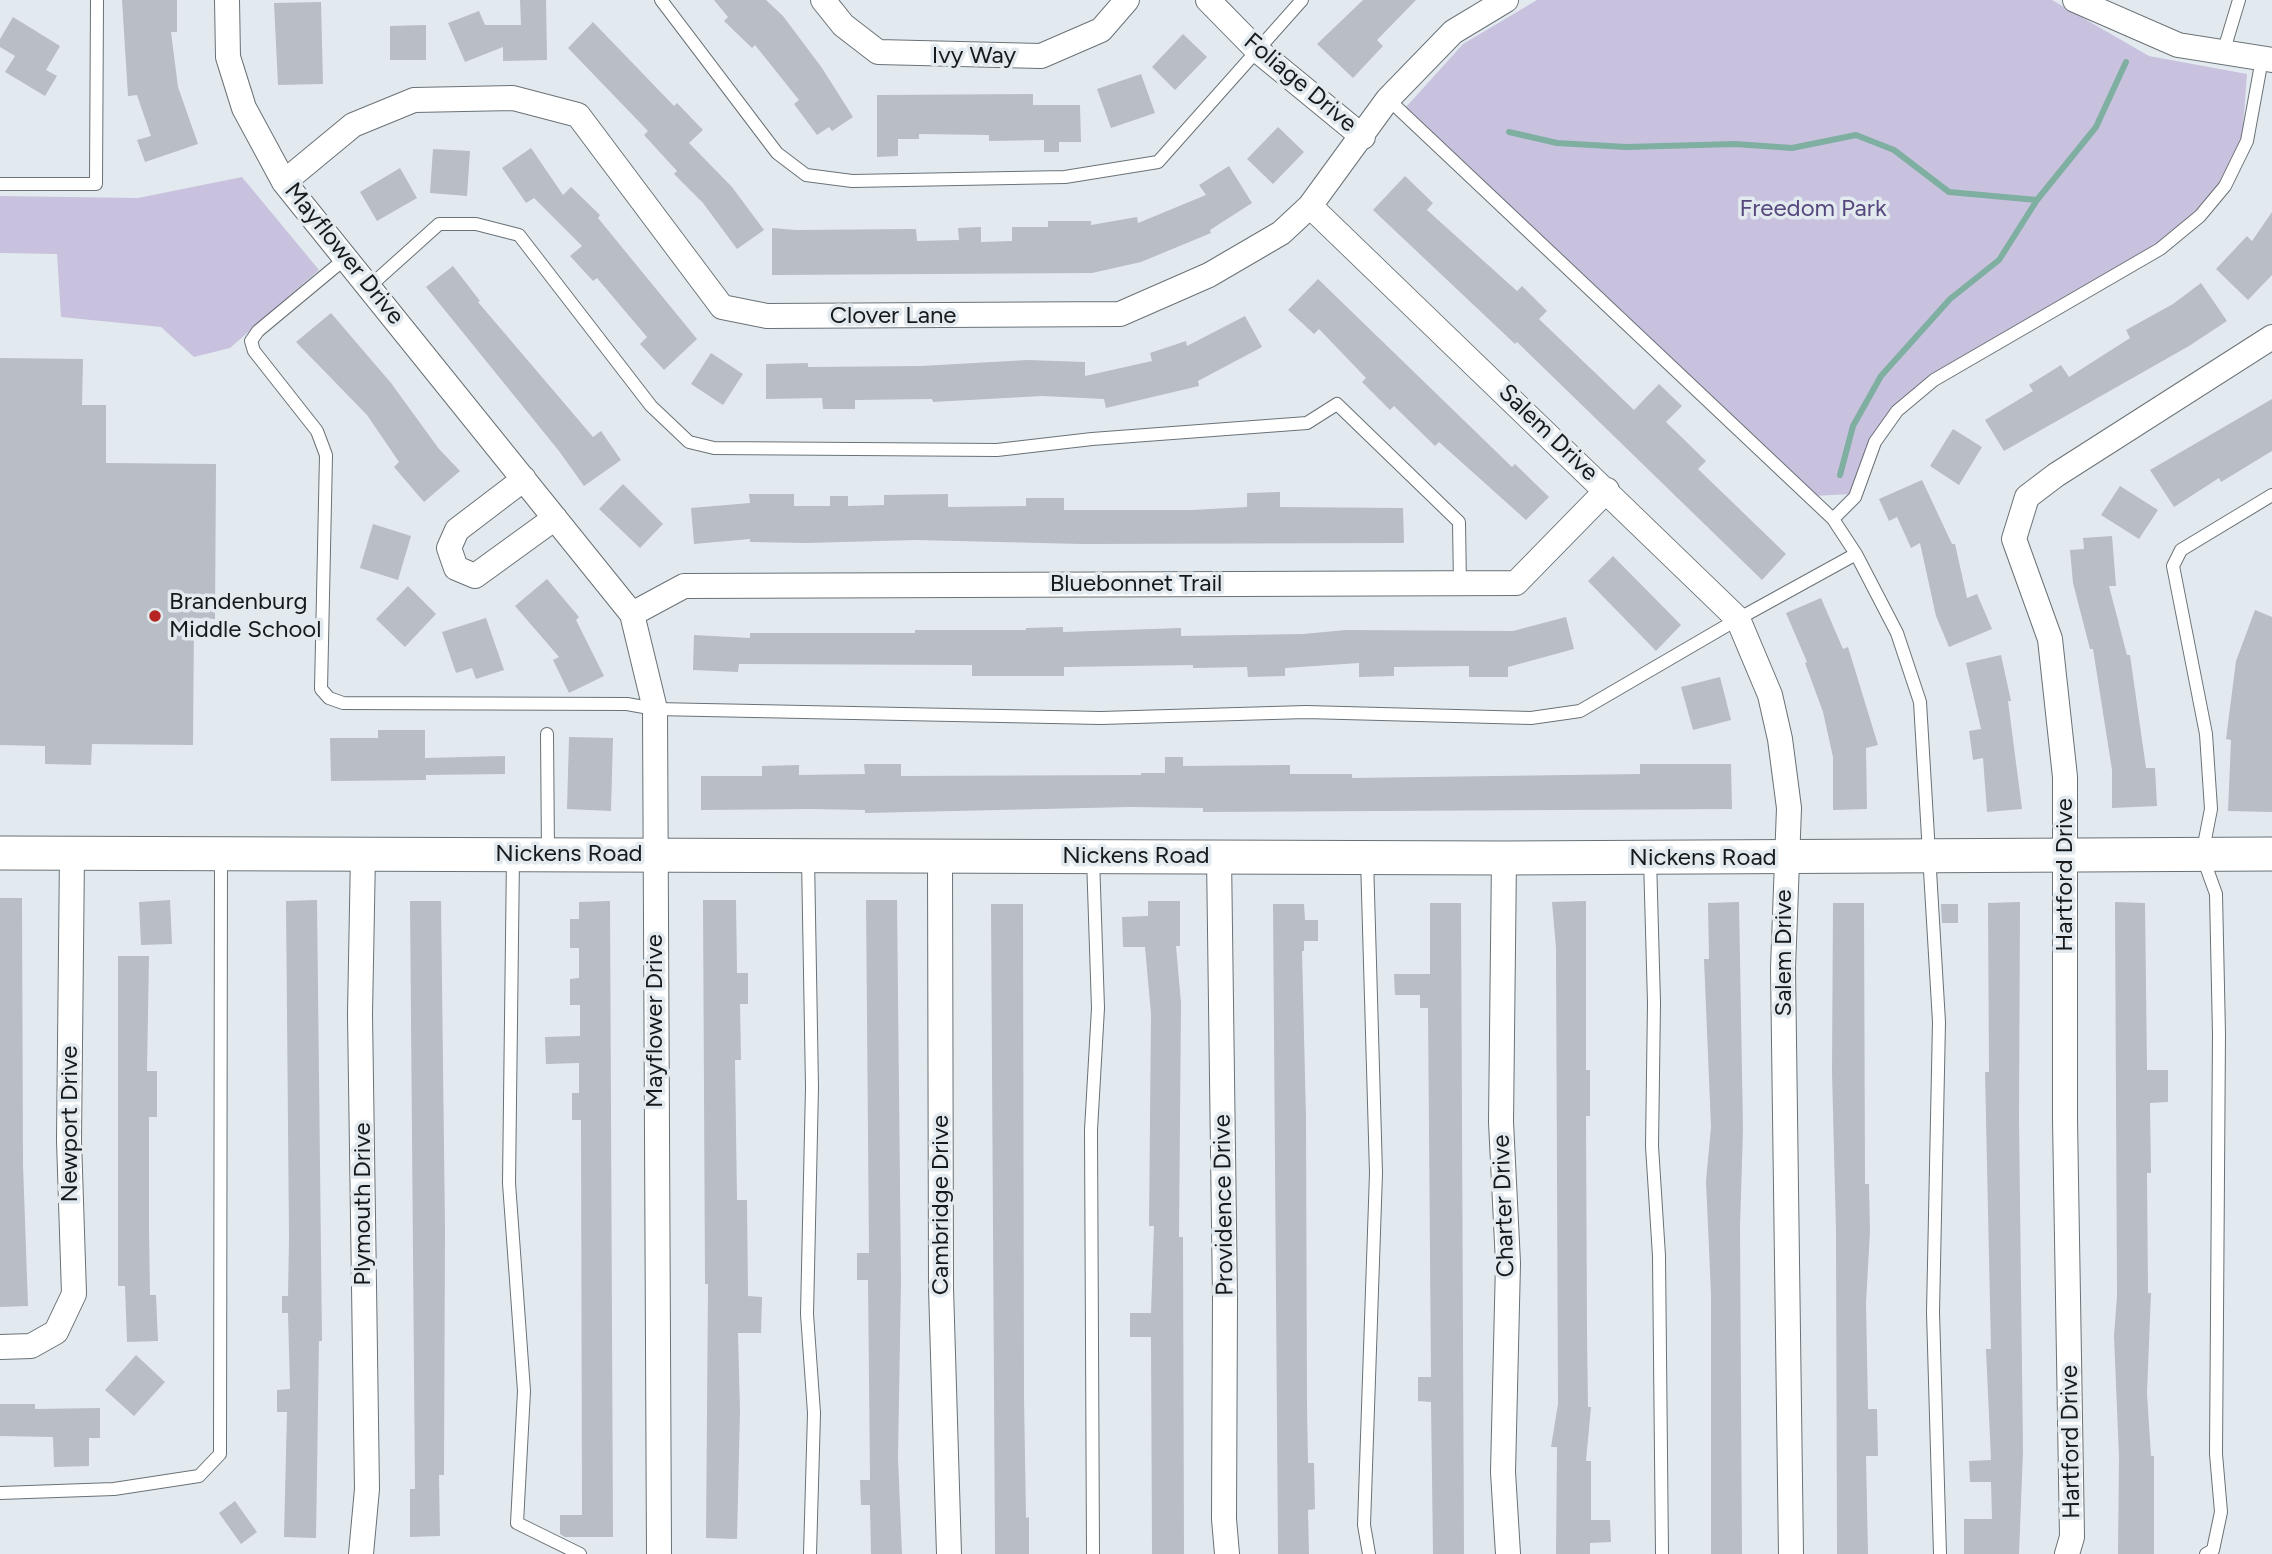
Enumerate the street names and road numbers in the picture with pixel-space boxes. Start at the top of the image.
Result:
street label: Foliage Drive [1238,27,1362,139]
street label: Ivy Way [932,42,1016,70]
street label: Mayflower Drive [278,177,410,331]
street label: Clover Lane [830,302,956,330]
street label: Salem Drive [1492,378,1604,488]
street label: Bluebonnet Trail [1050,570,1222,598]
street label: Hartford Drive [2051,798,2079,952]
street label: Nickens Road [495,840,643,868]
street label: Nickens Road [1062,842,1210,870]
street label: Nickens Road [1629,844,1777,872]
street label: Salem Drive [1770,889,1798,1017]
street label: Mayflower Drive [641,934,669,1108]
street label: Newport Drive [56,1046,84,1202]
street label: Providence Drive [1208,1114,1240,1296]
street label: Cambridge Drive [927,1115,955,1295]
street label: Plymouth Drive [349,1122,377,1286]
street label: Charter Drive [1487,1134,1521,1278]
street label: Hartford Drive [2055,1365,2087,1519]

